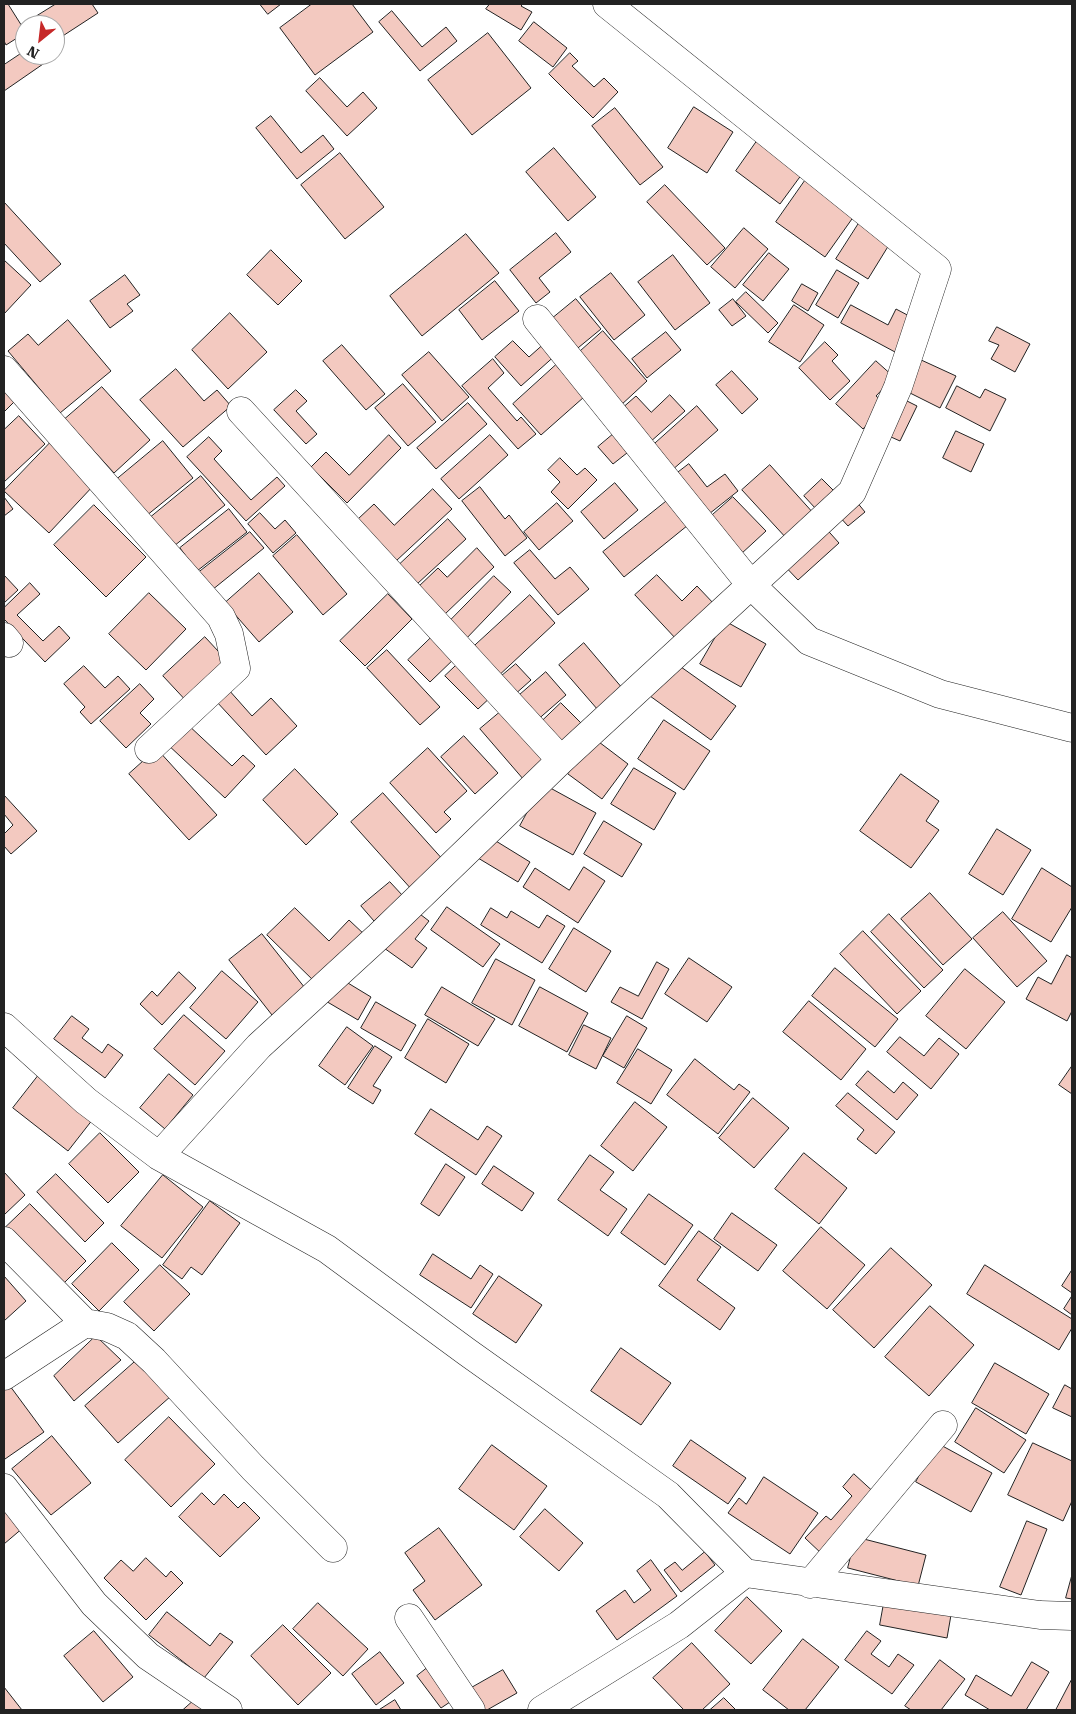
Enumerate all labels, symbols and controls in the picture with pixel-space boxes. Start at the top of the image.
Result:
north arrow [15,15,65,65]
text: N [25,43,42,62]

